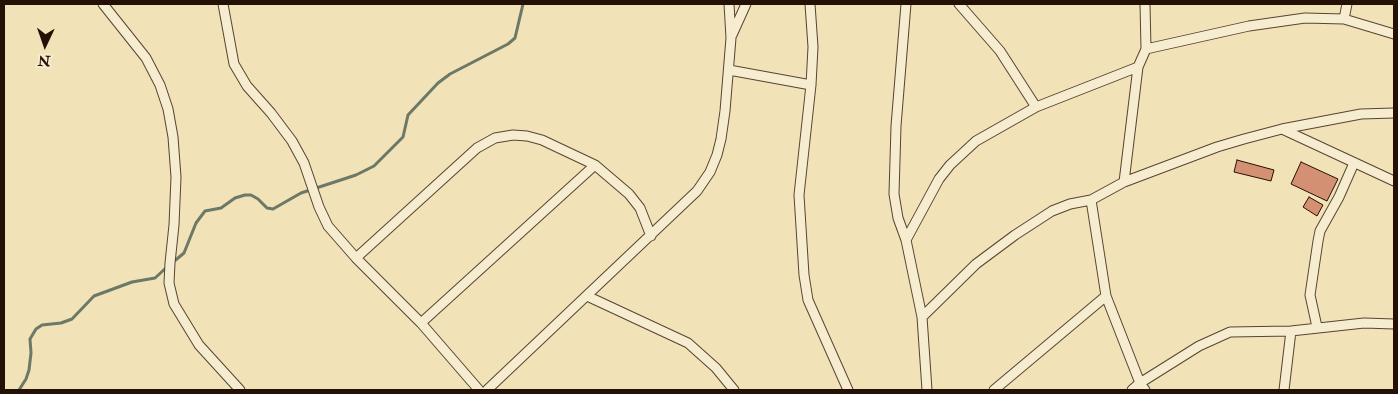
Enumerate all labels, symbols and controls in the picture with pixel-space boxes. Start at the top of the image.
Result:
north arrow [20,20,70,70]
text: N [37,52,51,69]

